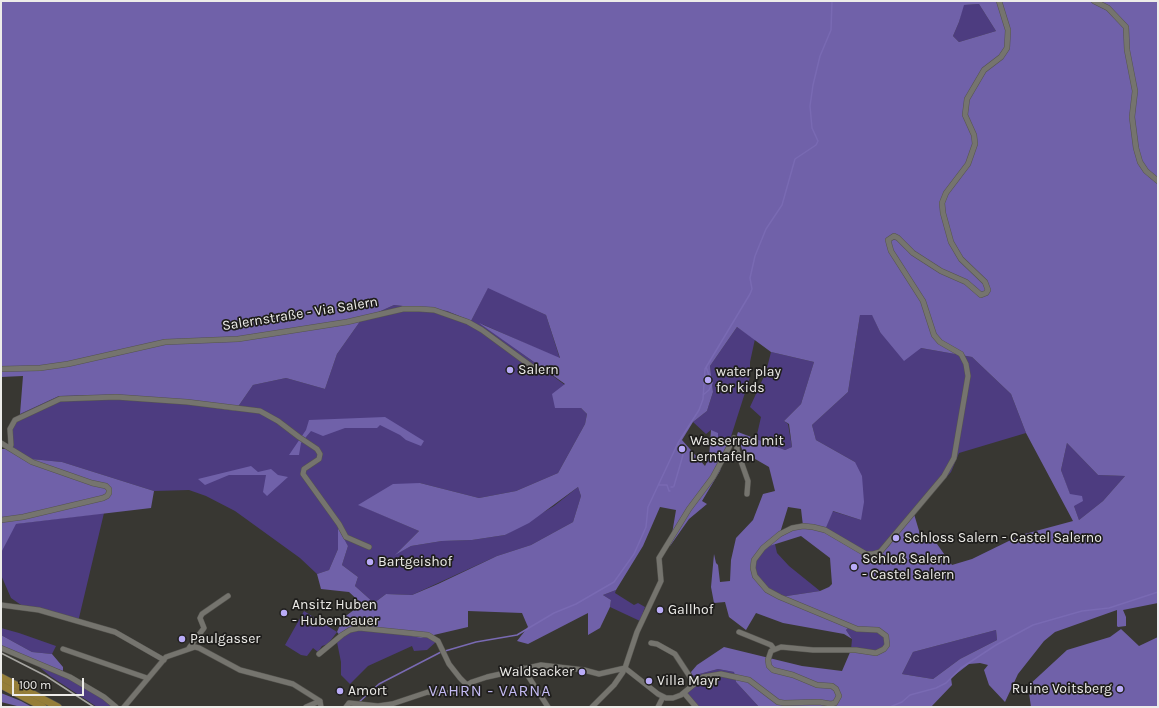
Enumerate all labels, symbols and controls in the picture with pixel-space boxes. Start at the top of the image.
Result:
street label: Salernstraße - Via Salern [221,293,379,335]
place label: Salern [518,362,559,378]
place label: water play for kids [716,364,781,396]
marker: Salern [505,365,515,375]
marker: water play for kids [703,375,713,385]
place label: Wasserrad mit Lerntafeln [690,433,784,466]
marker: Wasserrad mit Lerntafeln [677,444,687,454]
place label: Schloss Salern - Castel Salerno [904,530,1102,546]
marker: Schloss Salern - Castel Salerno [891,533,901,543]
place label: Schloß Salern - Castel Salern [862,551,954,584]
place label: Bartgeishof [378,554,452,570]
marker: Bartgeishof [365,557,375,567]
marker: Schloß Salern - Castel Salern [849,562,859,572]
place label: Ansitz Huben - Hubenbauer [292,597,379,630]
place label: Gallhof [668,602,713,618]
marker: Gallhof [655,605,665,615]
marker: Ansitz Huben - Hubenbauer [279,608,289,618]
place label: Paulgasser [190,631,260,647]
marker: Paulgasser [177,634,187,644]
place label: Waldsacker [500,664,574,680]
marker: Waldsacker [577,667,587,677]
scale bar [14,670,86,696]
place label: Villa Mayr [657,673,719,689]
marker: Villa Mayr [644,676,654,686]
text: 100 m [19,678,51,692]
district label: VAHRN - VARNA [429,681,551,701]
place label: Ruine Voitsberg [1012,681,1112,697]
place label: Amort [348,683,387,699]
marker: Ruine Voitsberg [1115,684,1125,694]
marker: Amort [335,686,345,696]

